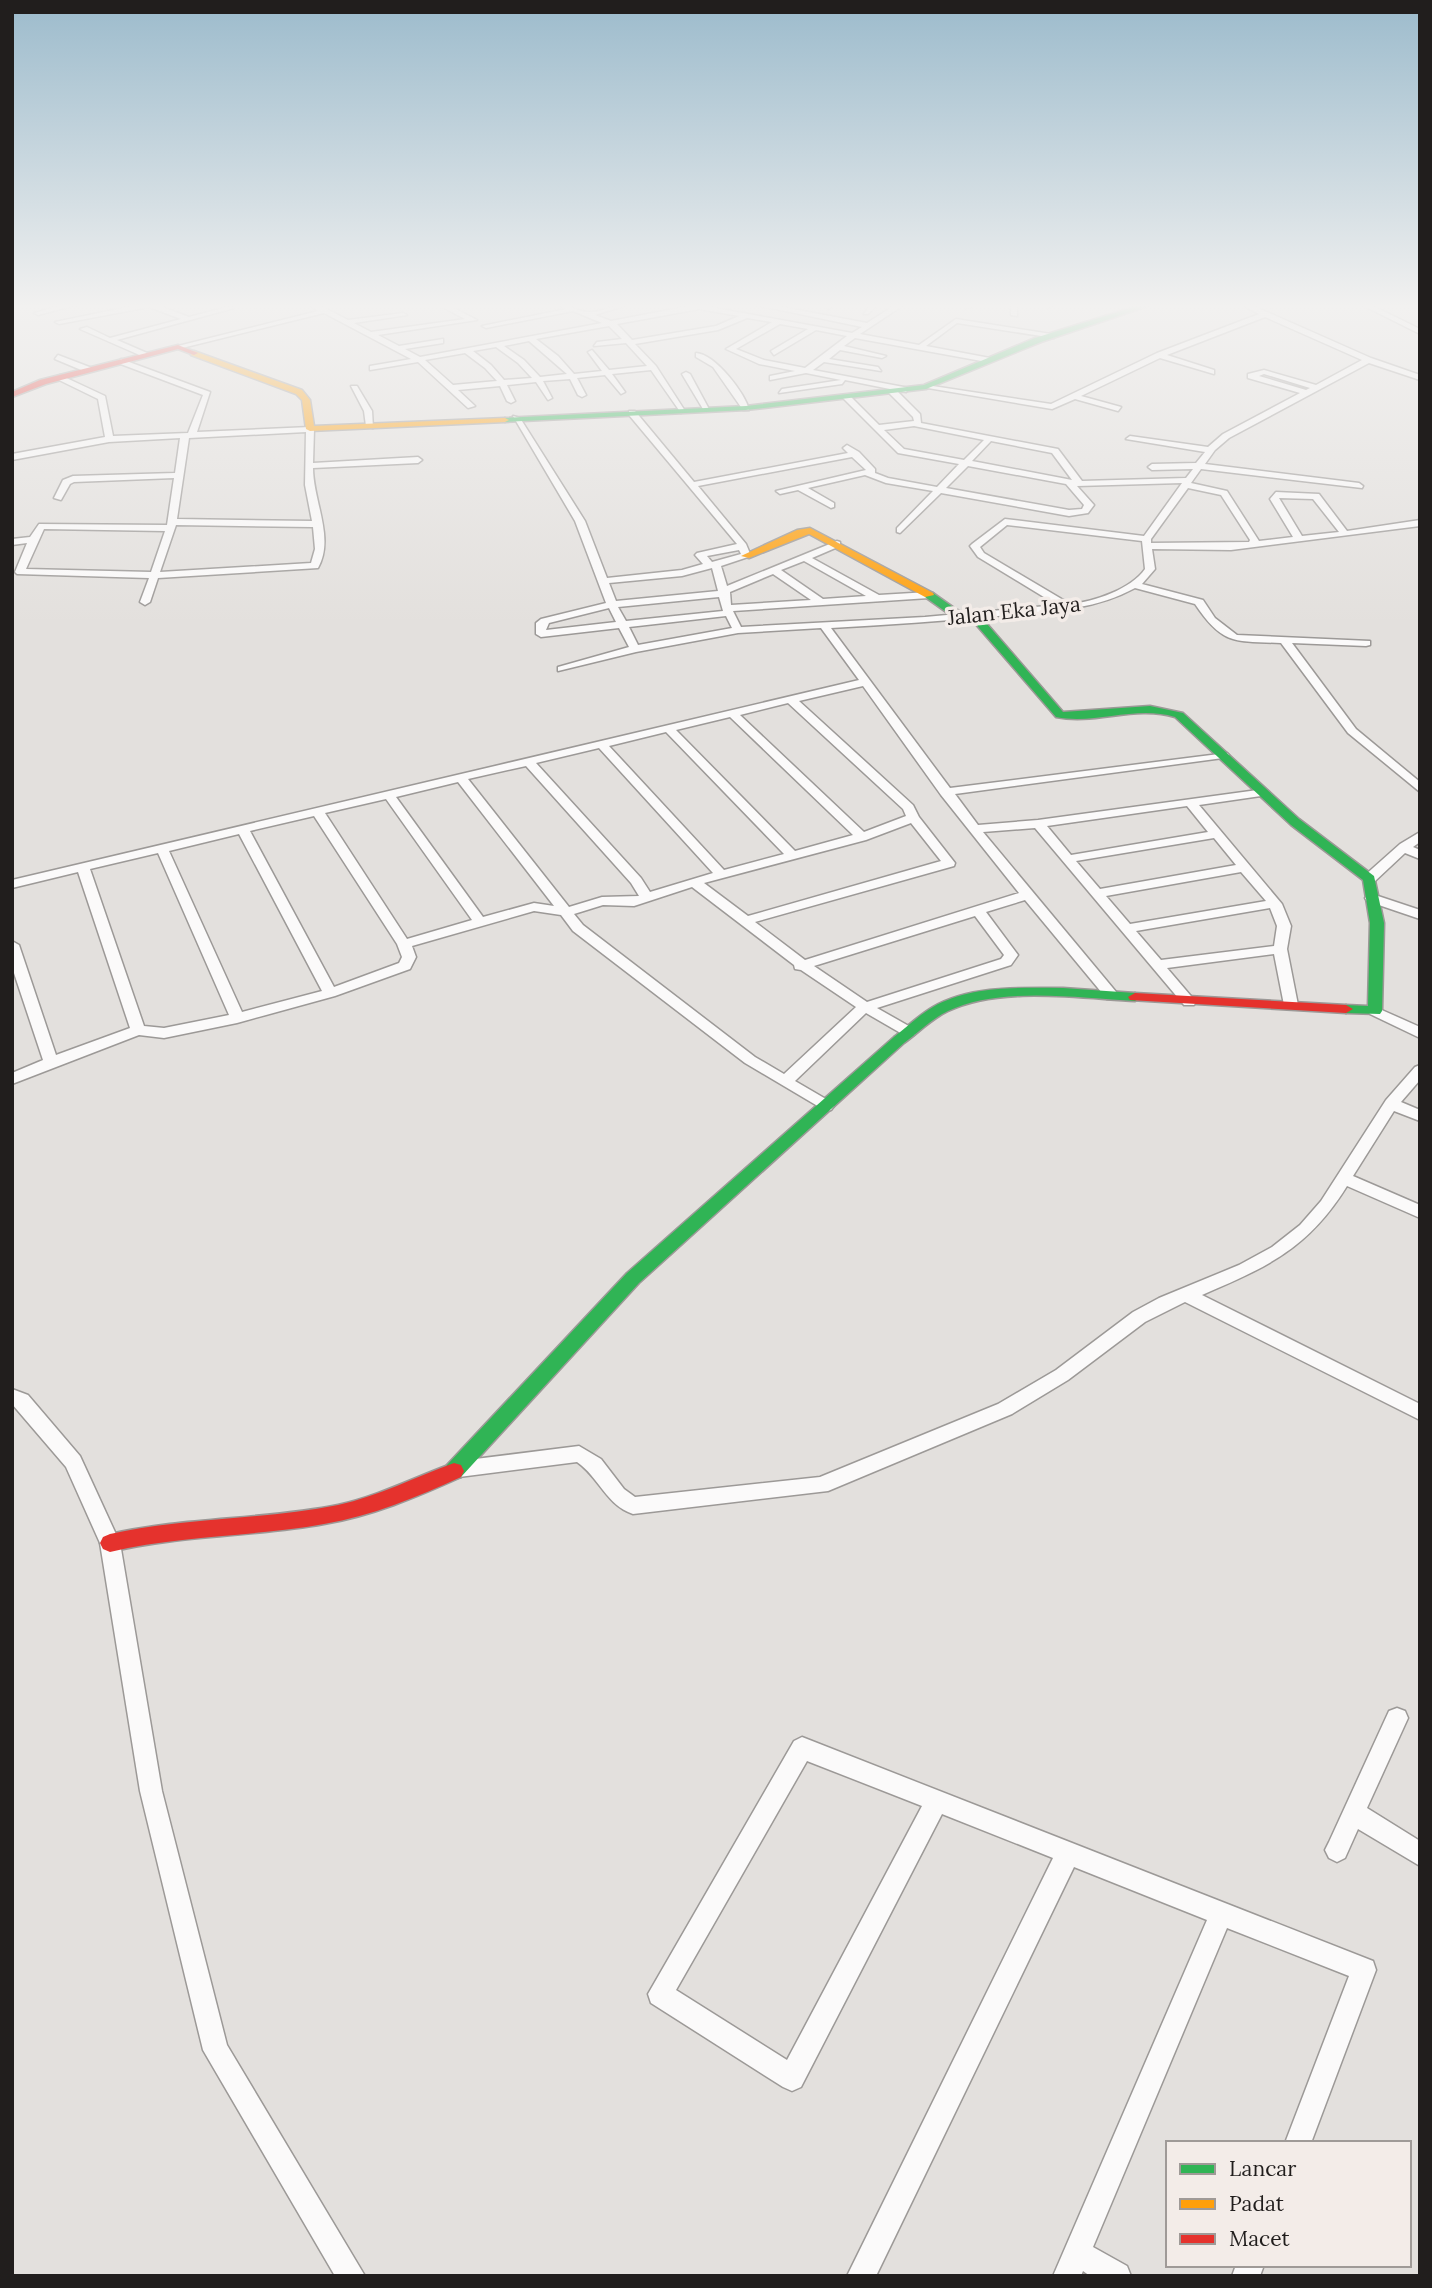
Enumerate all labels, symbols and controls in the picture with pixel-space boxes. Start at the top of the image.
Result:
street label: Jalan Eka Jaya [945,590,1082,631]
legend [1166,2141,1411,2267]
text: Lancar [1229,2155,1296,2182]
text: Padat [1229,2190,1285,2217]
text: Macet [1229,2225,1290,2252]

